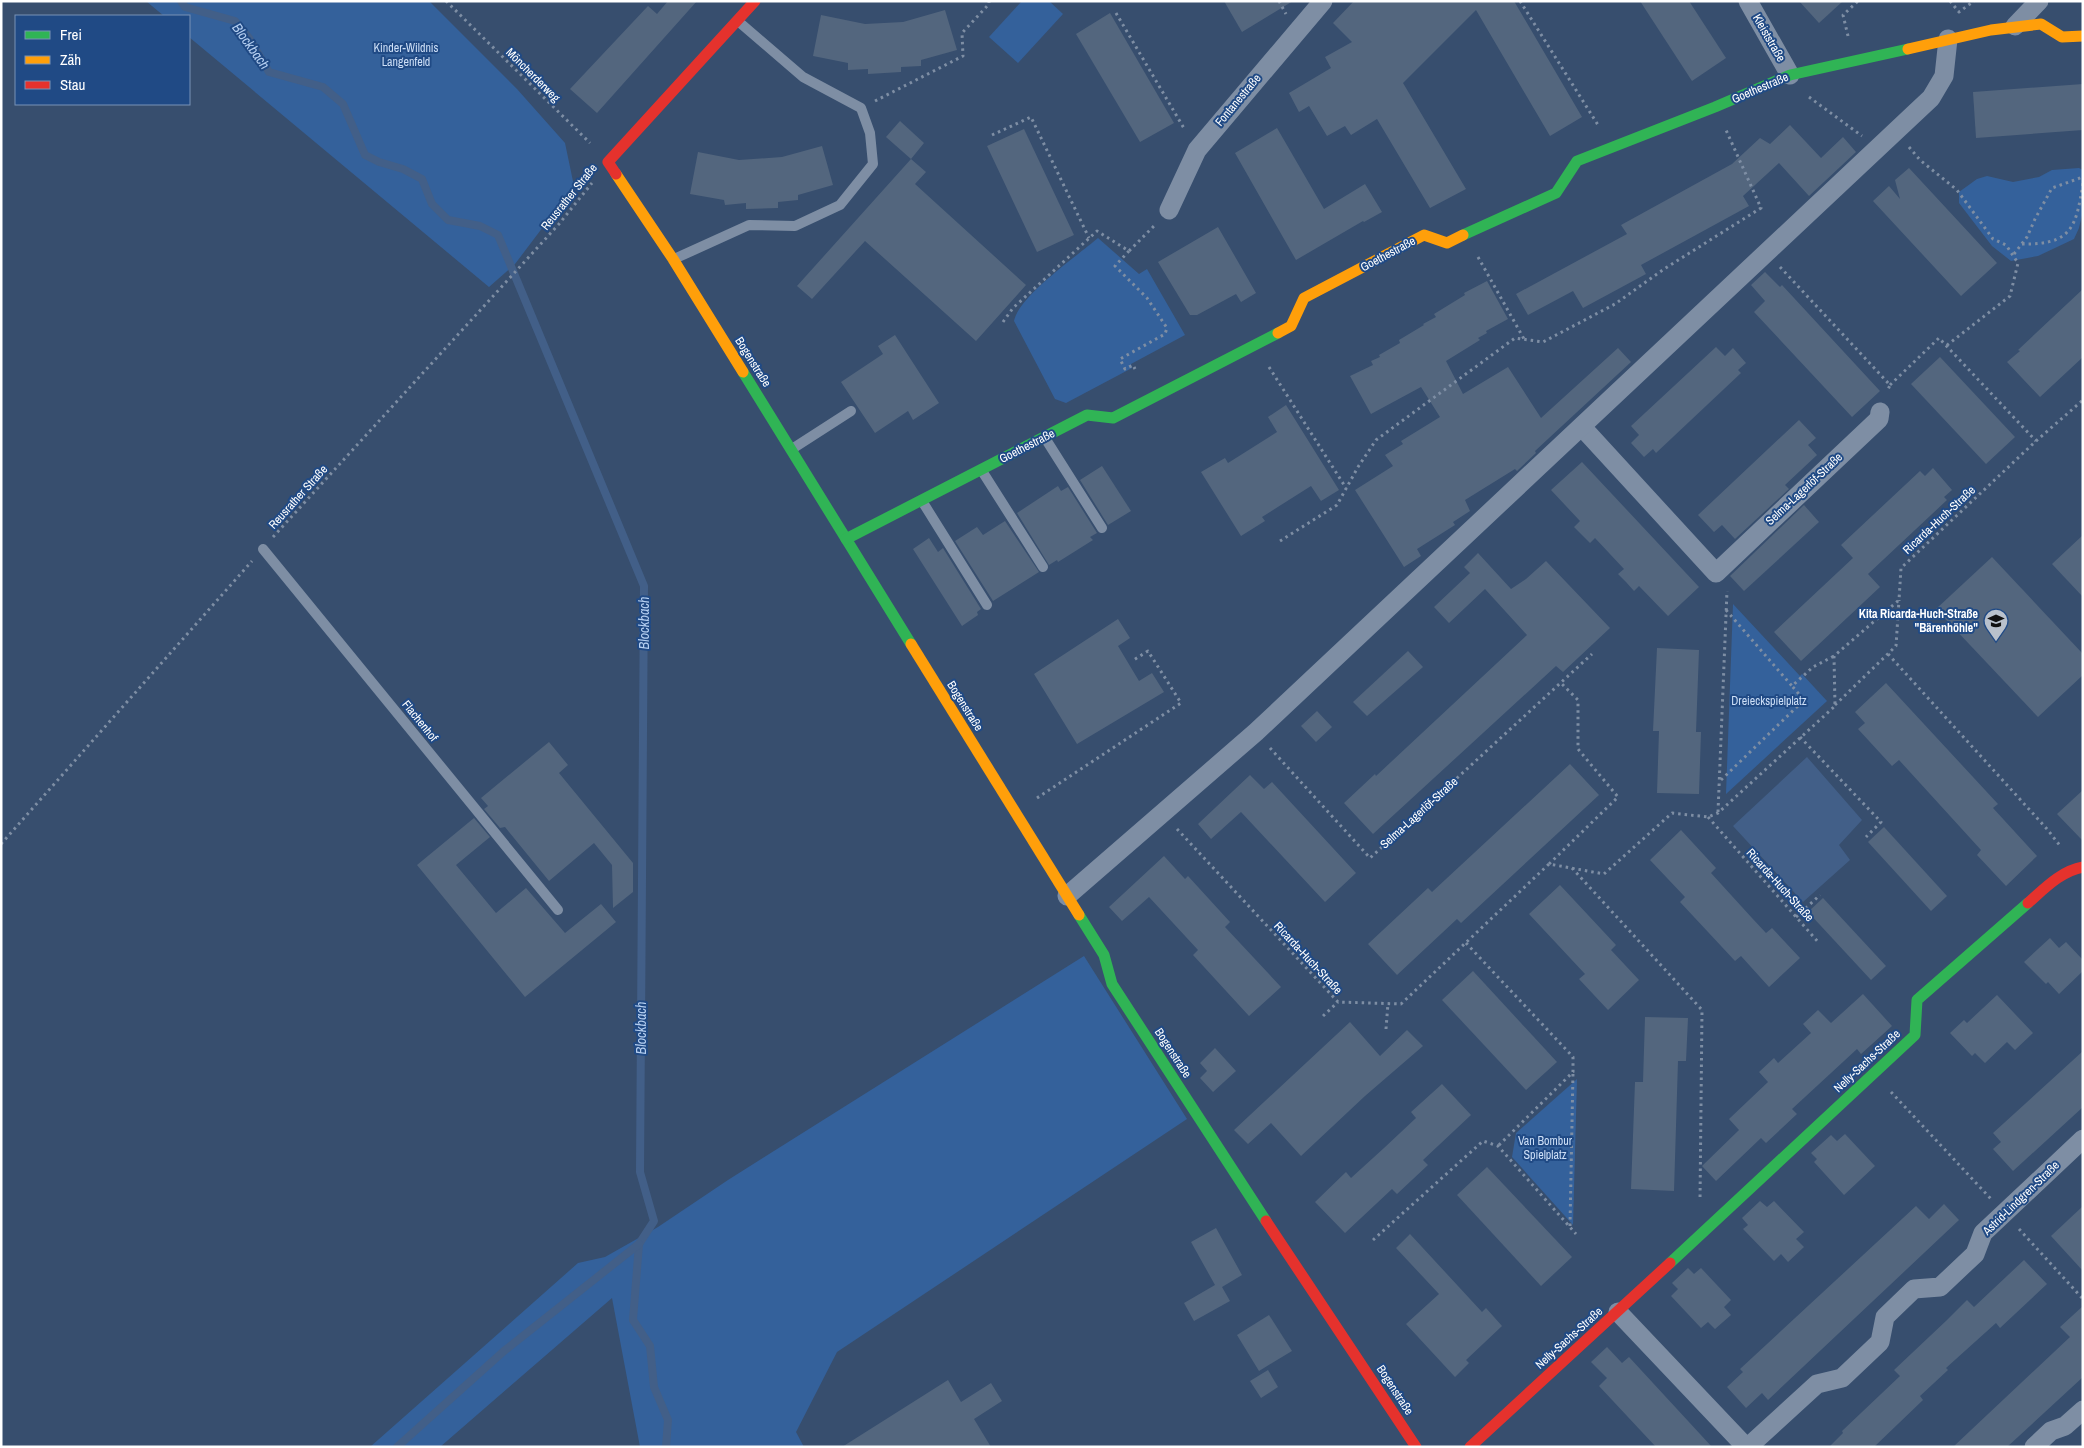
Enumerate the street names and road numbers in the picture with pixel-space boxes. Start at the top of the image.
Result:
street label: Kleiststraße [1749,11,1789,65]
street label: Möncherderweg [502,44,564,106]
street label: Goethestraße [1729,69,1791,107]
street label: Fontanestraße [1211,71,1265,129]
street label: Reusrather Straße [537,161,601,233]
street label: Goethestraße [1358,233,1418,275]
street label: Bogenstraße [731,334,775,390]
street label: Goethestraße [997,425,1057,467]
street label: Selma-Lagerlöf-Straße [1762,449,1846,529]
street label: Reusrather Straße [265,462,331,532]
street label: Ricarda-Huch-Straße [1899,482,1979,558]
street label: Bogenstraße [943,678,987,734]
street label: Flachenhof [398,697,442,745]
street label: Selma-Lagerlöf-Straße [1377,774,1461,852]
street label: Ricarda-Huch-Straße [1743,845,1817,925]
street label: Ricarda-Huch-Straße [1270,918,1346,998]
street label: Bogenstraße [1151,1025,1195,1081]
street label: Nelly-Sachs-Straße [1830,1026,1904,1096]
street label: Astrid-Lindgren-Straße [1979,1157,2063,1239]
street label: Nelly-Sachs-Straße [1532,1304,1606,1372]
street label: Bogenstraße [1373,1362,1417,1418]

